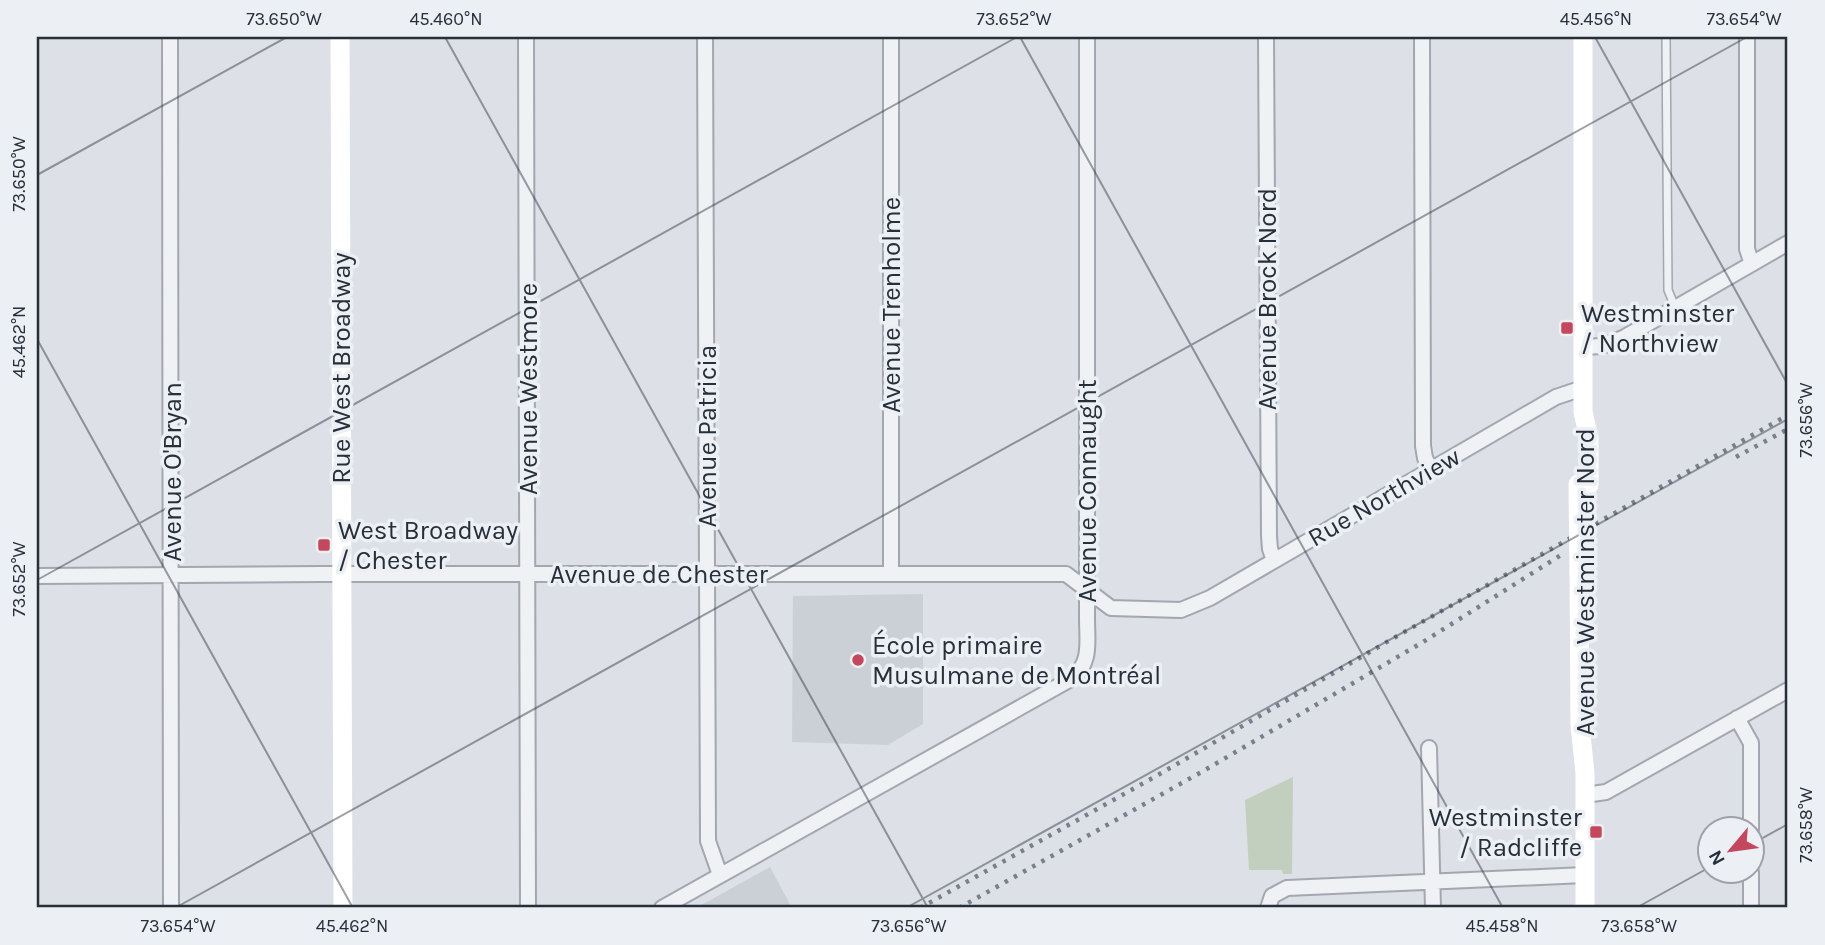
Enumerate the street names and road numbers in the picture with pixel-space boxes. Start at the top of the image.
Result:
street label: Avenue Brock Nord [1252,188,1283,410]
street label: Avenue Trenholme [876,197,907,413]
street label: Rue West Broadway [326,252,357,484]
street label: Avenue Westmore [513,283,544,495]
street label: Avenue Patricia [692,345,723,527]
street label: Avenue Connaught [1072,379,1103,603]
street label: Avenue O'Bryan [157,382,188,562]
street label: Avenue Westminster Nord [1570,428,1601,736]
street label: Rue Northview [1302,441,1466,553]
street label: Avenue de Chester [550,559,769,590]

